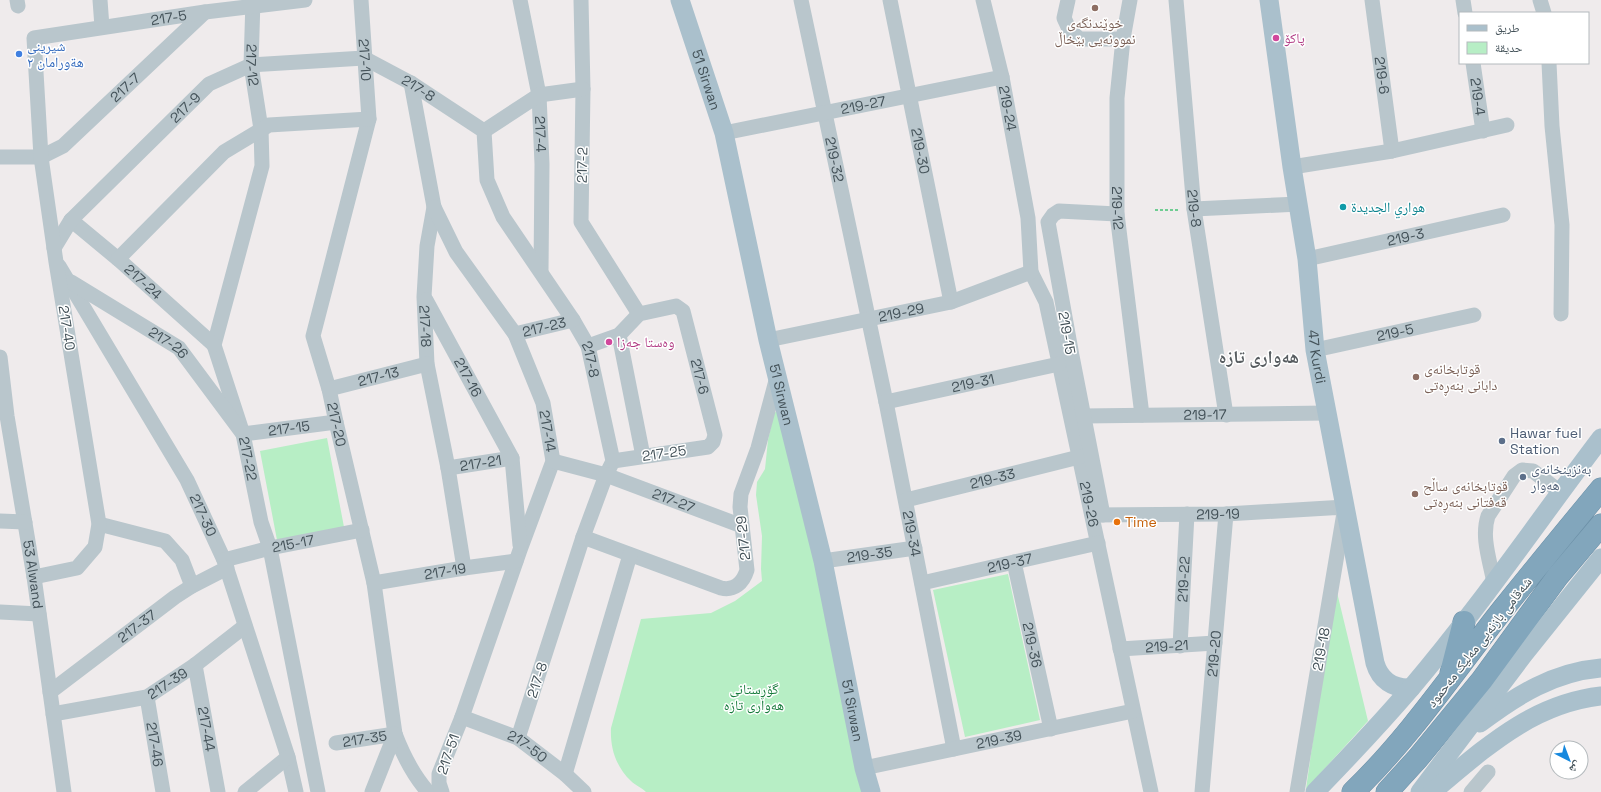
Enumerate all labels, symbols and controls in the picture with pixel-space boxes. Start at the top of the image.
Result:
marker: خوێندنگەی نموونەیی بێخاڵ [1090,3,1100,13]
street label: 217-5 [150,6,188,29]
legend [1459,12,1589,64]
place label: خوێندنگەی نموونەیی بێخاڵ [1054,14,1136,48]
text: طريق [1495,20,1520,36]
place label: پاکۆ [1284,29,1305,47]
marker: پاکۆ [1271,33,1281,43]
place label: شیرینی هةورامان ٢ [27,37,84,71]
street label: 217-10 [355,38,375,82]
text: حديقة [1495,40,1523,56]
street label: 217-12 [242,44,263,87]
street label: 51 Sirwan [688,47,725,112]
marker: شیرینی هةورامان ٢ [14,49,24,59]
street label: 219-6 [1371,55,1393,95]
street label: 217-7 [106,69,144,106]
street label: 217-8 [399,71,439,106]
street label: 219-4 [1466,77,1490,117]
street label: 219-24 [995,84,1021,133]
street label: 217-9 [166,88,204,127]
street label: 219-27 [839,92,887,118]
street label: 217-4 [531,115,550,153]
street label: 219-30 [907,126,934,176]
street label: 219-32 [821,135,848,184]
street label: 217-2 [573,147,591,183]
street label: 219-12 [1108,186,1128,231]
street label: 219-8 [1183,189,1206,229]
place label: هواري الجديدة [1351,198,1425,219]
marker: هواري الجديدة [1338,202,1348,212]
street label: 219-3 [1385,224,1426,250]
street label: 217-24 [121,260,166,303]
street label: 219-29 [877,299,926,326]
street label: 217-40 [55,304,79,352]
street label: 217-18 [415,305,435,348]
street label: 219-15 [1054,310,1080,356]
street label: 217-23 [520,313,568,341]
street label: 219-5 [1375,320,1415,345]
street label: 217-26 [145,323,193,362]
street label: 47 Kurdi [1304,329,1330,385]
place label: وەستا جەزا [617,333,675,351]
street label: 217-8 [578,337,604,379]
marker: وەستا جەزا [604,337,614,347]
district label: هەواری تازە [1219,345,1299,368]
street label: 217-16 [450,354,486,400]
street label: 217-6 [687,357,713,396]
place label: قوتابخانەی دابانی بنەڕەتی [1424,360,1498,397]
street label: 217-13 [356,362,401,390]
street label: 51 Sirwan [765,362,798,427]
street label: 219-31 [950,369,996,396]
marker: قوتابخانەی دابانی بنەڕەتی [1411,372,1421,382]
street label: 217-20 [323,400,351,449]
street label: 219-17 [1183,405,1227,424]
street label: 217-14 [535,409,560,454]
street label: 217-15 [267,416,311,440]
place label: Hawar fuel Station [1510,424,1582,458]
street label: 217-22 [235,435,261,482]
marker: Hawar fuel Station [1497,436,1507,446]
street label: 217-25 [641,441,687,465]
street label: 217-21 [458,451,503,475]
place label: بەنزینخانەی ھەوار [1530,460,1591,494]
street label: 219-33 [968,464,1017,493]
marker: بەنزینخانەی ھەوار [1518,472,1528,482]
place label: قوتابخانەی ساڵح قەفتانی بنەڕەتی [1423,477,1508,514]
street label: 219-26 [1076,480,1103,529]
street label: 217-27 [650,484,697,517]
marker: قوتابخانەی ساڵح قەفتانی بنەڕەتی [1410,489,1420,499]
street label: 217-30 [186,491,221,539]
street label: 219-19 [1196,504,1240,523]
street label: 219-34 [898,509,925,558]
place label: Time [1125,513,1157,531]
street label: 217-29 [732,515,754,561]
marker: Time [1112,517,1122,527]
street label: 215-17 [270,531,316,556]
street label: 53 Alwand [19,539,47,610]
street label: 219-35 [845,542,894,567]
street label: 219-37 [986,549,1034,577]
street label: 219-22 [1173,556,1194,603]
street label: 217-19 [423,559,467,584]
street label: شەقامی بازنەیی مەلیک مەحمود [1423,573,1535,711]
street label: 217-37 [114,605,160,647]
street label: 219-36 [1019,620,1046,670]
street label: 219-18 [1308,626,1334,672]
street label: 219-20 [1203,629,1225,678]
street label: 219-21 [1145,636,1189,656]
street label: 217-8 [523,660,551,700]
street label: 217-39 [144,664,191,703]
street label: 51 Sirwan [838,678,868,743]
park label: گۆڕستانی هەواری تازە [724,680,784,714]
street label: 217-44 [194,705,220,753]
street label: 217-46 [142,721,168,768]
street label: 217-35 [341,726,388,751]
street label: 217-50 [505,726,551,766]
street label: 219-39 [974,726,1024,753]
street label: 217-51 [433,731,463,777]
north arrow [1549,740,1589,780]
text: ش [1566,758,1585,777]

